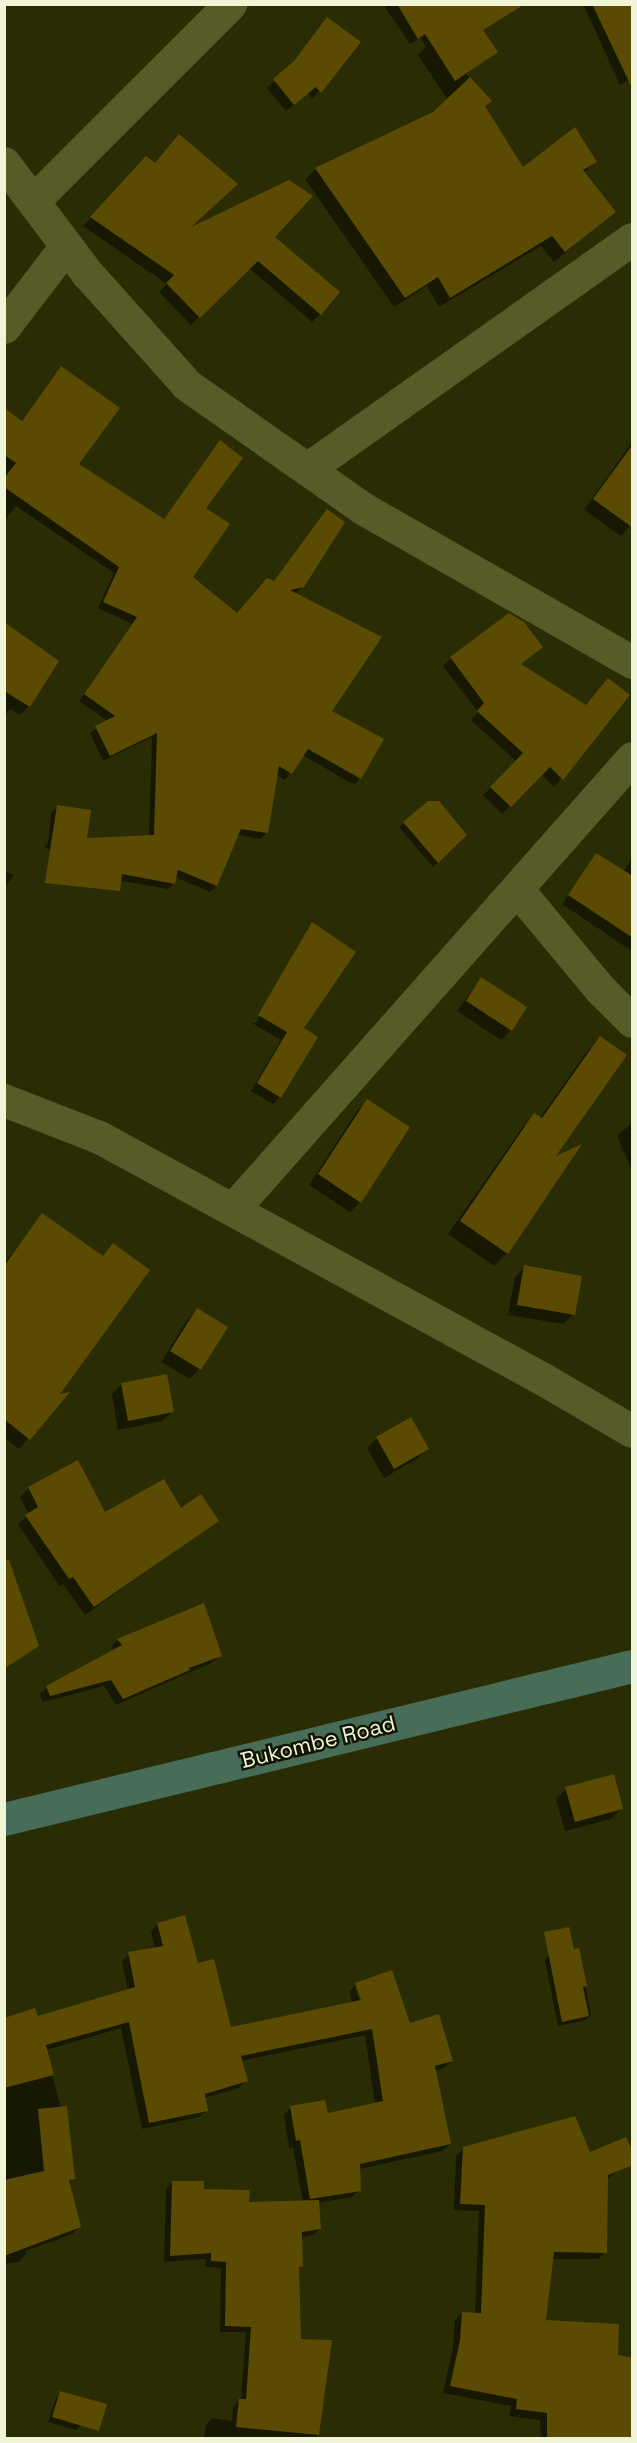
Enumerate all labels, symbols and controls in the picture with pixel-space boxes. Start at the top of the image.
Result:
street label: Bukombe Road [238,1710,398,1774]

